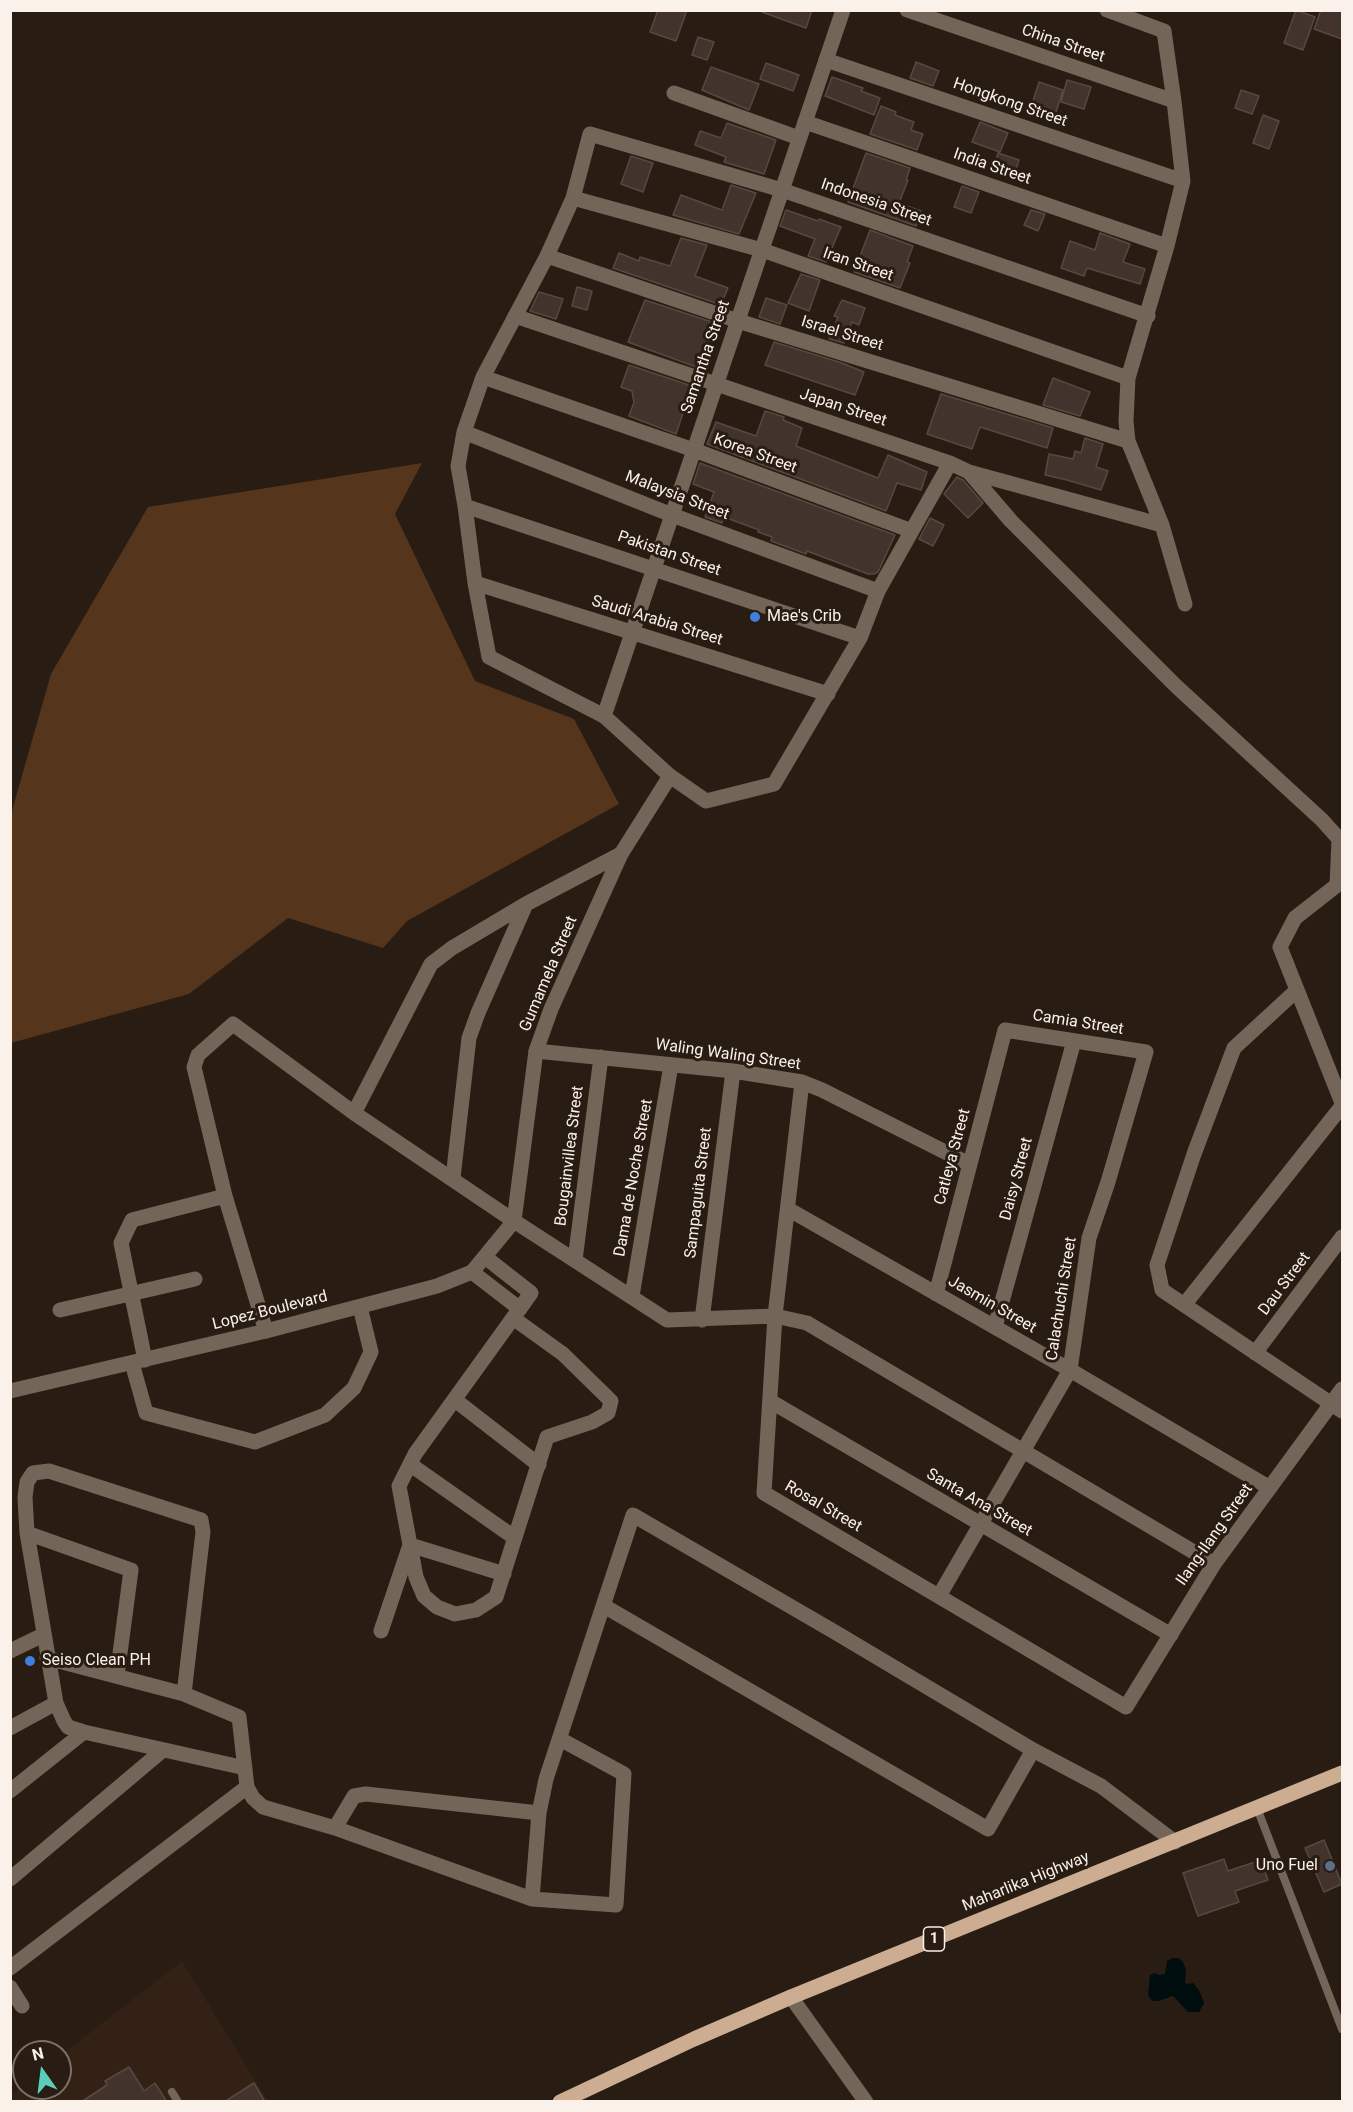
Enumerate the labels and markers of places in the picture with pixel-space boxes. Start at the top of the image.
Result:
place label: Mae's Crib [767,607,841,627]
marker: Mae's Crib [748,610,762,624]
place label: Seiso Clean PH [42,1651,151,1671]
marker: Seiso Clean PH [23,1654,37,1668]
place label: Uno Fuel [1256,1856,1318,1876]
marker: Uno Fuel [1323,1859,1337,1873]

